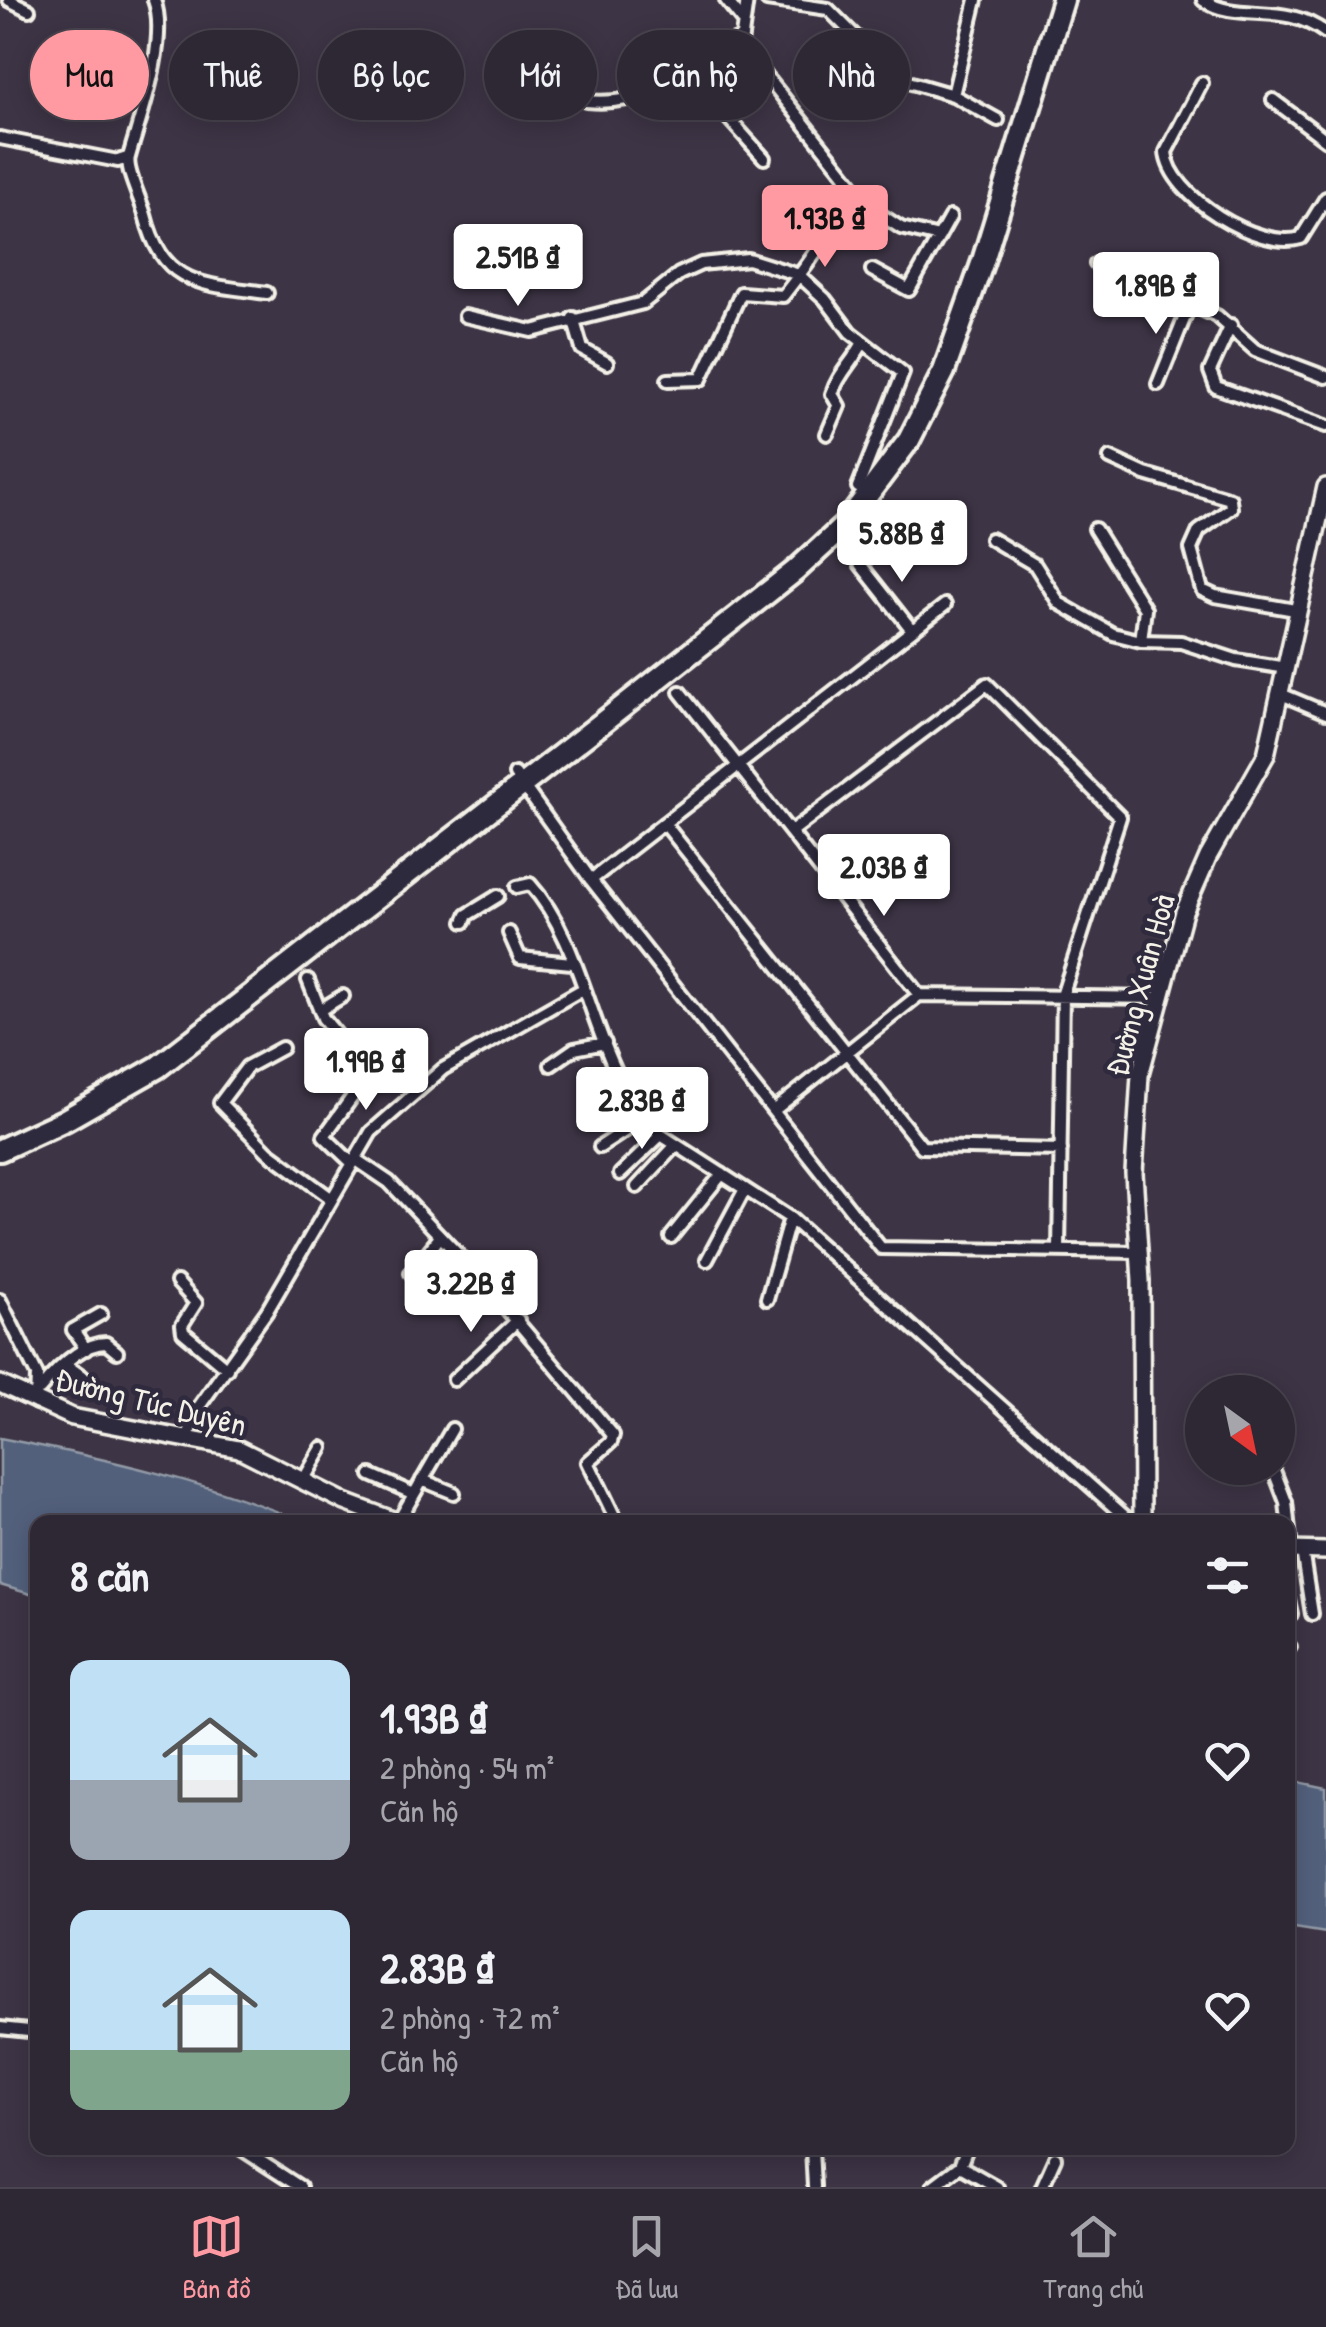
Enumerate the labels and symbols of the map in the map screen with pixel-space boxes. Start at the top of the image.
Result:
pin: 1.93B ₫ [733,185,917,270]
pin: 2.51B ₫ [426,224,610,309]
pin: 1.89B ₫ [1064,252,1248,337]
pin: 5.88B ₫ [810,500,994,585]
pin: 2.03B ₫ [792,834,976,919]
street label: Đường Xuân Hoà [1095,889,1184,1080]
pin: 1.99B ₫ [274,1028,458,1113]
pin: 2.83B ₫ [550,1067,734,1152]
pin: 3.22B ₫ [379,1250,563,1335]
street label: Đường Túc Duyên [51,1357,251,1446]
north arrow [1185,1375,1295,1485]

